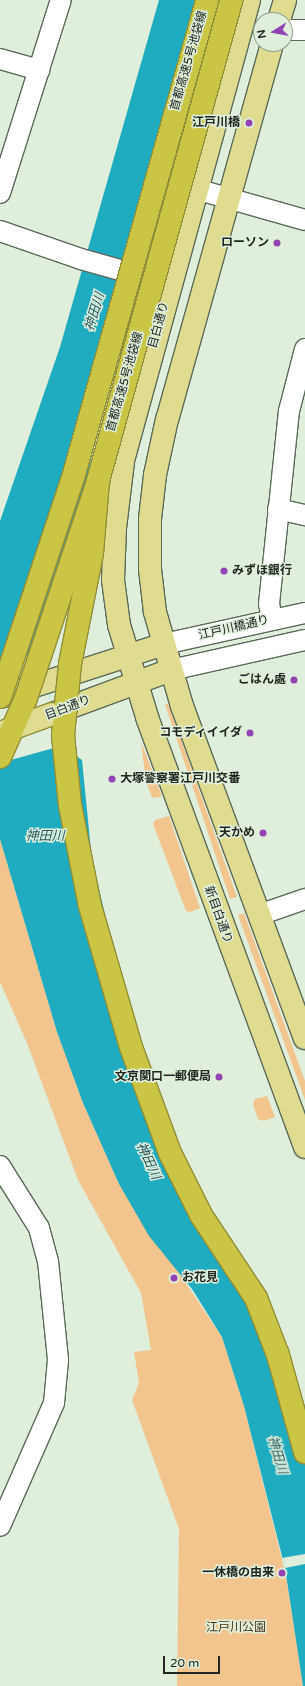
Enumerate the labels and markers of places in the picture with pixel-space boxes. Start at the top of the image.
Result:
place label: 江戸川橋 [192,116,240,130]
marker: 江戸川橋 [243,117,255,129]
place label: ローソン [221,236,269,250]
marker: ローソン [272,238,282,248]
place label: みずほ銀行 [232,564,292,578]
marker: みずほ銀行 [219,566,229,576]
place label: ごはん處 [238,673,286,687]
marker: ごはん處 [289,675,299,685]
place label: コモディイイダ [158,726,242,740]
marker: コモディイイダ [245,728,255,738]
place label: 大塚警察署江戸川交番 [120,772,240,786]
marker: 大塚警察署江戸川交番 [107,774,117,784]
place label: 天かめ [219,826,255,840]
marker: 天かめ [258,828,268,838]
place label: 文京関口一郵便局 [115,1070,211,1084]
marker: 文京関口一郵便局 [214,1072,224,1082]
place label: お花見 [182,1271,218,1285]
marker: お花見 [169,1273,179,1283]
place label: 一休橋の由来 [202,1566,274,1580]
marker: 一休橋の由来 [277,1568,287,1578]

